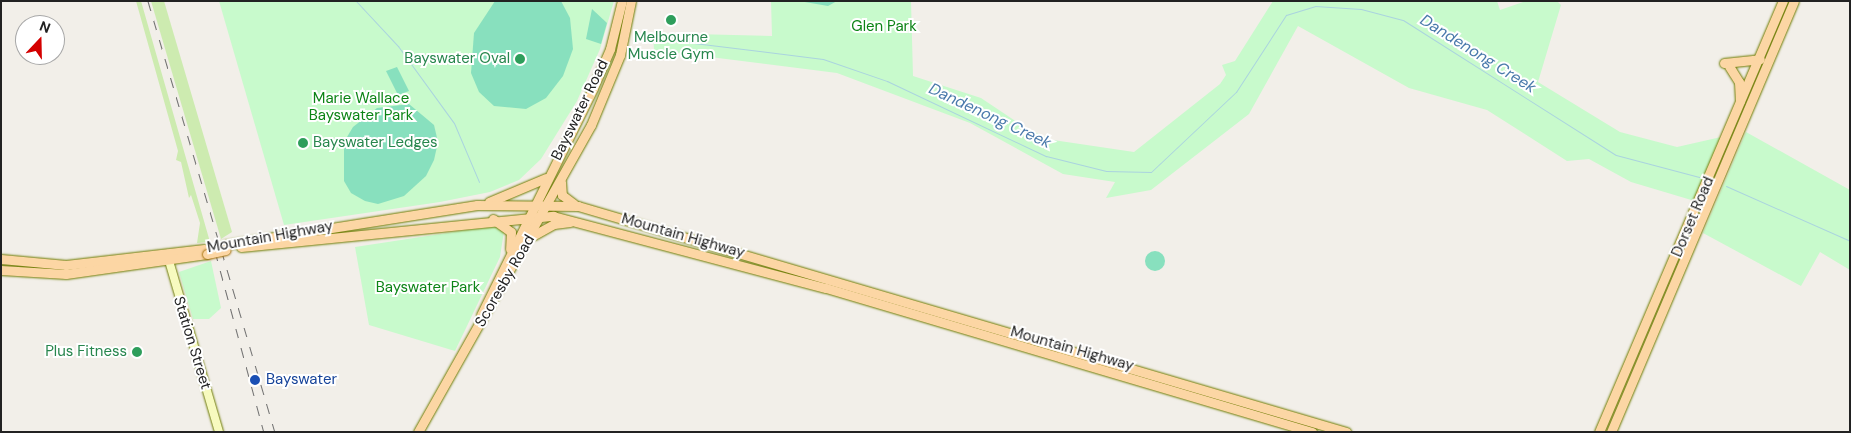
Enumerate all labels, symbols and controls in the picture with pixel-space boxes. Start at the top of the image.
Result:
water label: Dandenong Creek [1416,11,1540,97]
marker: Melbourne Muscle Gym [665,14,677,26]
north arrow [15,15,65,65]
text: N [37,17,53,37]
park label: Glen Park [851,18,917,36]
place label: Melbourne Muscle Gym [628,28,714,63]
place label: Bayswater Oval [404,50,510,68]
marker: Bayswater Oval [514,53,526,65]
street label: Bayswater Road [548,57,612,163]
water label: Dandenong Creek [926,79,1054,153]
park label: Marie Wallace Bayswater Park [309,89,413,124]
place label: Bayswater Ledges [313,134,438,152]
marker: Bayswater Ledges [297,137,309,149]
street label: Dorset Road [1668,174,1718,260]
street label: Mountain Highway [619,210,747,262]
street label: Mountain Highway [206,217,334,257]
street label: Scoresby Road [471,232,539,330]
park label: Bayswater Park [376,279,480,297]
street label: Station Street [169,294,215,392]
street label: Mountain Highway [1008,323,1136,375]
place label: Plus Fitness [45,343,127,361]
marker: Plus Fitness [131,346,143,358]
place label: Bayswater [266,371,337,389]
marker: Bayswater [248,373,262,387]

